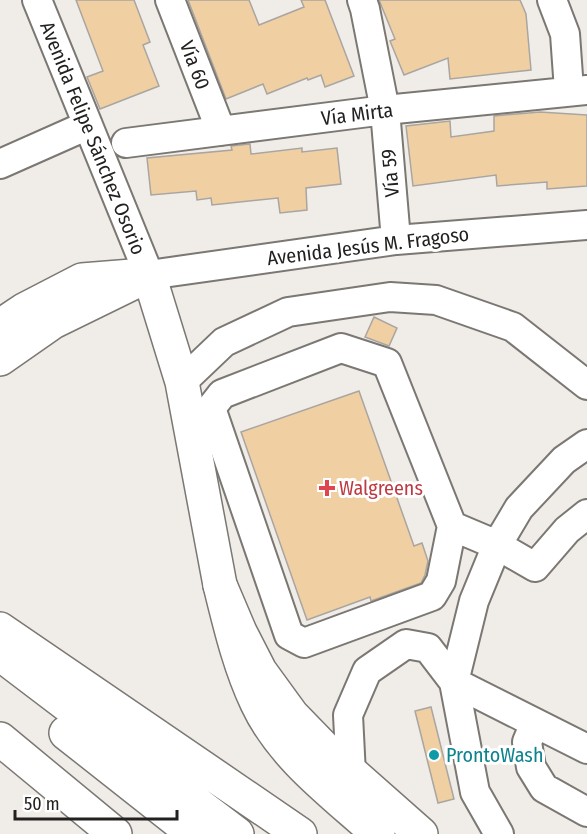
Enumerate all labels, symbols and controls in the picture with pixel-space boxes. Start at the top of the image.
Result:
street label: Avenida Felipe Sánchez Osorio [35,18,151,258]
street label: Vía 60 [175,37,215,93]
street label: Vía Mirta [320,98,394,130]
street label: Vía 59 [376,148,404,198]
street label: Avenida Jesús M. Fragoso [266,222,470,270]
place label: Walgreens [339,476,423,500]
marker: Walgreens [320,481,334,495]
place label: ProntoWash [446,743,543,767]
marker: ProntoWash [427,748,441,762]
scale bar [15,783,177,821]
text: 50 m [24,793,60,815]

